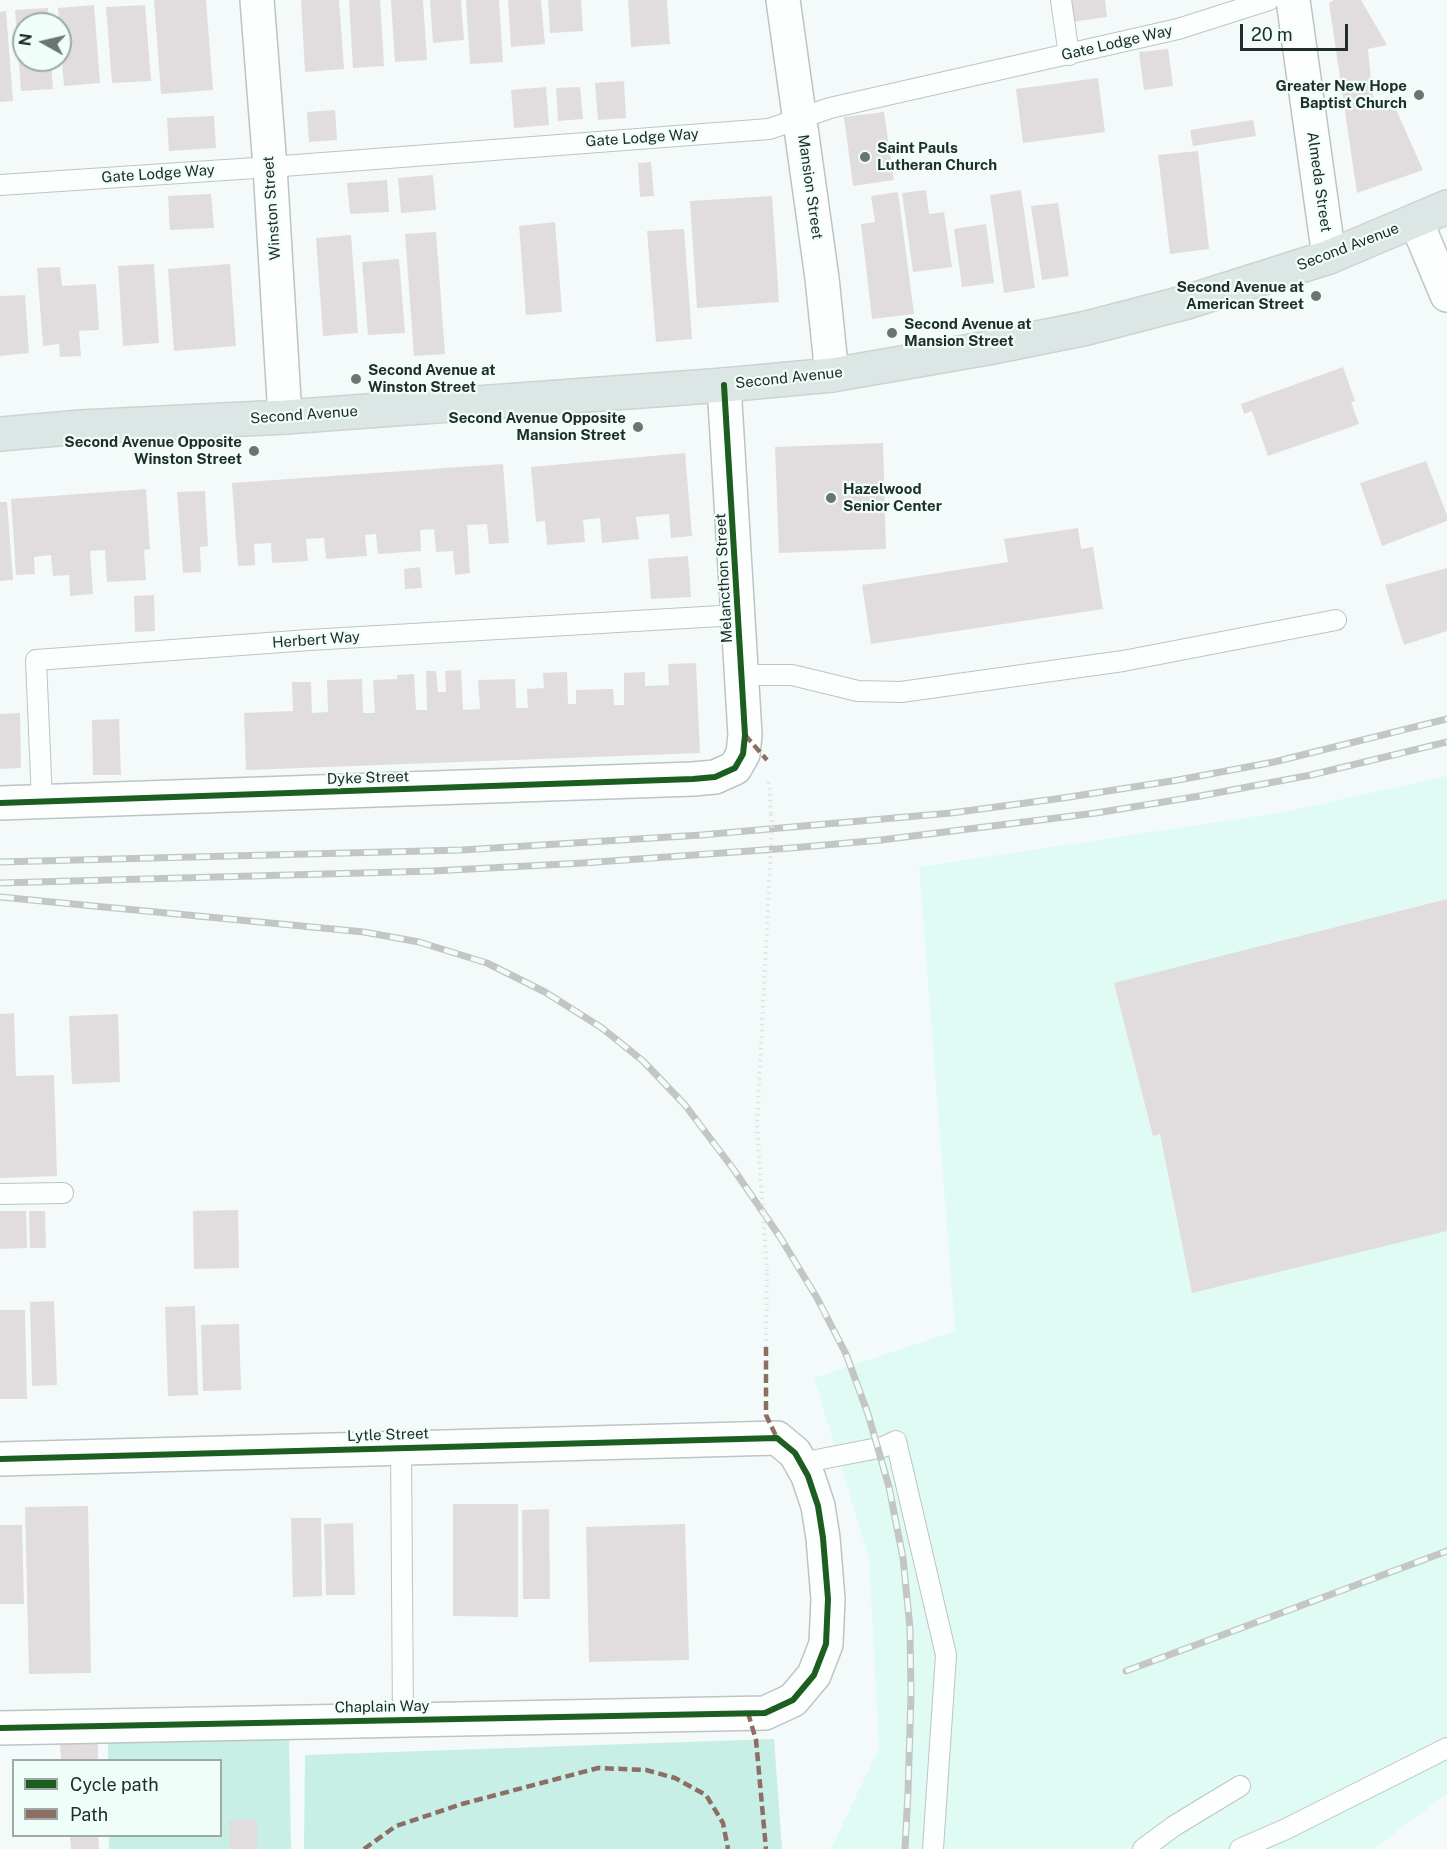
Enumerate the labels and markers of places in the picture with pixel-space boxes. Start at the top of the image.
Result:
place label: Greater New Hope Baptist Church [1276,77,1407,112]
marker: Greater New Hope Baptist Church [1412,88,1426,102]
place label: Saint Pauls Lutheran Church [877,139,997,174]
marker: Saint Pauls Lutheran Church [858,150,872,164]
place label: Second Avenue at American Street [1176,278,1304,313]
marker: Second Avenue at American Street [1309,289,1323,303]
place label: Second Avenue at Mansion Street [904,315,1032,350]
marker: Second Avenue at Mansion Street [885,326,899,340]
place label: Second Avenue at Winston Street [368,361,496,396]
marker: Second Avenue at Winston Street [349,372,363,386]
place label: Second Avenue Opposite Mansion Street [448,409,626,444]
marker: Second Avenue Opposite Mansion Street [631,420,645,434]
place label: Second Avenue Opposite Winston Street [64,433,242,468]
marker: Second Avenue Opposite Winston Street [247,444,261,458]
place label: Hazelwood Senior Center [843,480,942,515]
marker: Hazelwood Senior Center [824,491,838,505]

